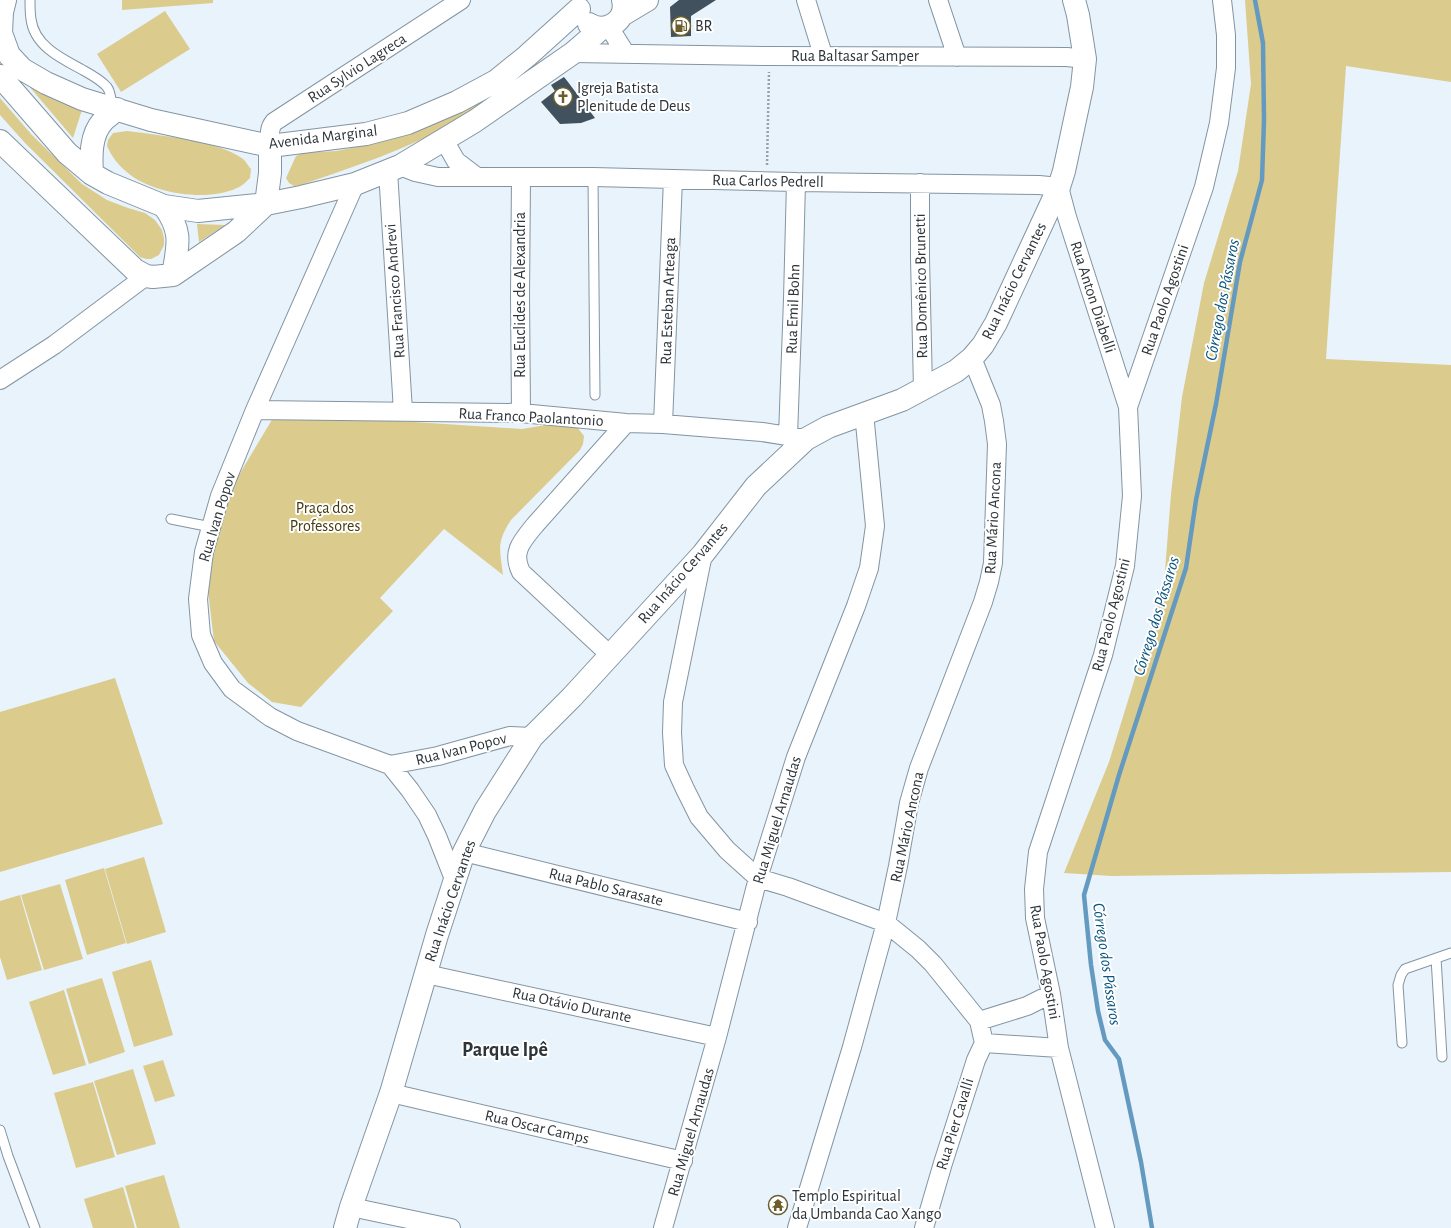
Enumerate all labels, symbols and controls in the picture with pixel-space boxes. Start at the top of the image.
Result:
fuel station icon: BR [670,15,692,37]
place label: BR [695,18,713,34]
street label: Rua Sylvio Lagreca [305,30,410,106]
street label: Rua Baltasar Samper [791,48,920,64]
place label: Igreja Batista Plenitude de Deus [577,80,691,114]
church icon: Igreja Batista Plenitude de Deus [552,86,574,108]
street label: Avenida Marginal [268,122,378,152]
street label: Rua Carlos Pedrell [712,172,824,190]
street label: Rua Euclides de Alexandria [512,212,528,378]
street label: Rua Domênico Brunetti [912,213,930,359]
street label: Rua Inácio Cervantes [979,220,1049,342]
street label: Rua Francisco Andrevi [382,223,408,359]
street label: Rua Esteban Arteaga [658,237,678,365]
water label: Córrego dos Pássaros [1202,237,1242,362]
street label: Rua Anton Diabelli [1067,239,1119,355]
street label: Rua Paolo Agostini [1139,242,1191,358]
street label: Rua Emil Bohn [783,264,803,354]
street label: Rua Franco Paolantonio [458,405,604,429]
street label: Rua Mário Ancona [982,461,1004,575]
street label: Rua Ivan Popov [196,470,238,564]
park label: Praça dos Professores [290,500,360,534]
street label: Rua Inácio Cervantes [635,519,731,627]
water label: Córrego dos Pássaros [1130,554,1182,677]
street label: Rua Paolo Agostini [1089,557,1133,673]
street label: Rua Ivan Popov [414,730,508,768]
street label: Rua Miguel Arnaudas [750,754,804,886]
street label: Rua Mário Ancona [887,770,927,884]
street label: Rua Inácio Cervantes [422,838,478,964]
street label: Rua Pablo Sarasate [547,865,665,909]
water label: Córrego dos Pássaros [1090,902,1124,1027]
street label: Rua Paolo Agostini [1027,903,1063,1021]
street label: Rua Otávio Durante [511,985,633,1025]
district label: Parque Ipê [462,1040,548,1060]
street label: Rua Miguel Arnaudas [665,1066,717,1198]
street label: Rua Pier Cavalli [933,1076,977,1172]
street label: Rua Oscar Camps [483,1107,591,1147]
place label: Templo Espiritual da Umbanda Cao Xango [792,1188,942,1222]
temple icon: Templo Espiritual da Umbanda Cao Xango [767,1194,789,1216]

